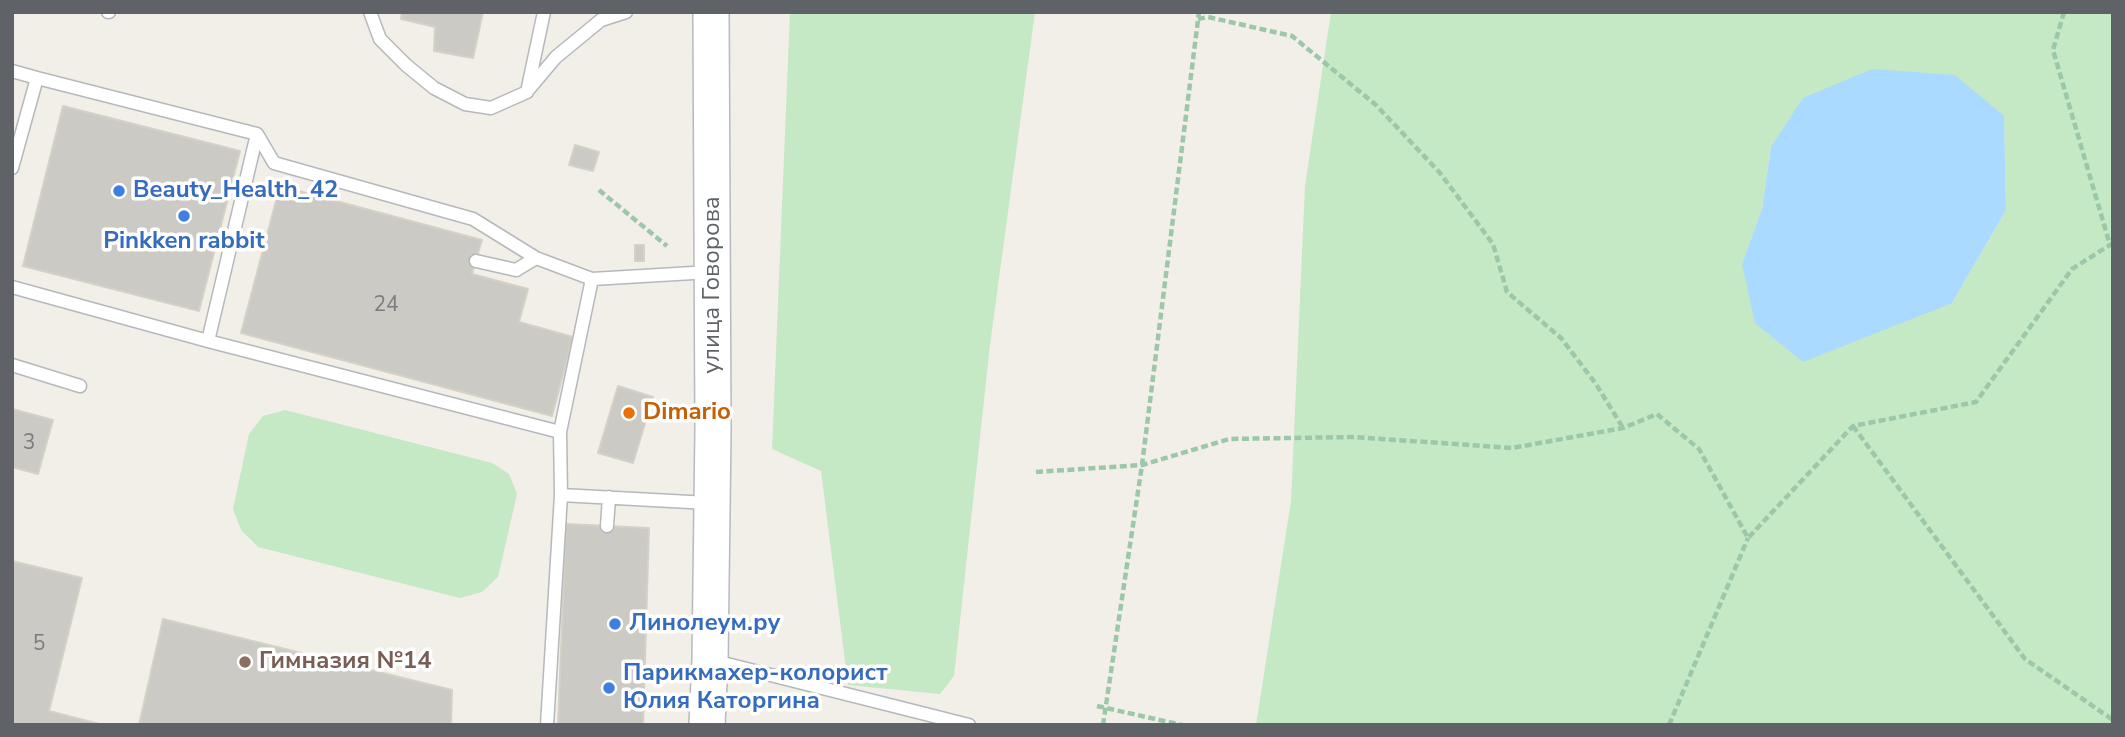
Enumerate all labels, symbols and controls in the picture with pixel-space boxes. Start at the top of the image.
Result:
place label: Beauty_Health_42 [133,177,339,205]
marker: Beauty_Health_42 [111,183,127,199]
street label: улица Говорова [699,196,727,374]
marker: Pinkken rabbit [176,208,192,224]
place label: Pinkken rabbit [103,228,265,256]
house number: 24 [373,293,399,319]
place label: Dimario [643,399,731,427]
marker: Dimario [621,405,637,421]
house number: 3 [23,431,35,457]
place label: Линолеум.ру [629,610,780,638]
marker: Линолеум.ру [607,616,623,632]
house number: 5 [33,632,45,658]
place label: Гимназия №14 [259,648,432,676]
marker: Гимназия №14 [237,654,253,670]
place label: Парикмахер-колорист Юлия Каторгина [623,660,888,716]
marker: Парикмахер-колорист Юлия Каторгина [601,680,617,696]

